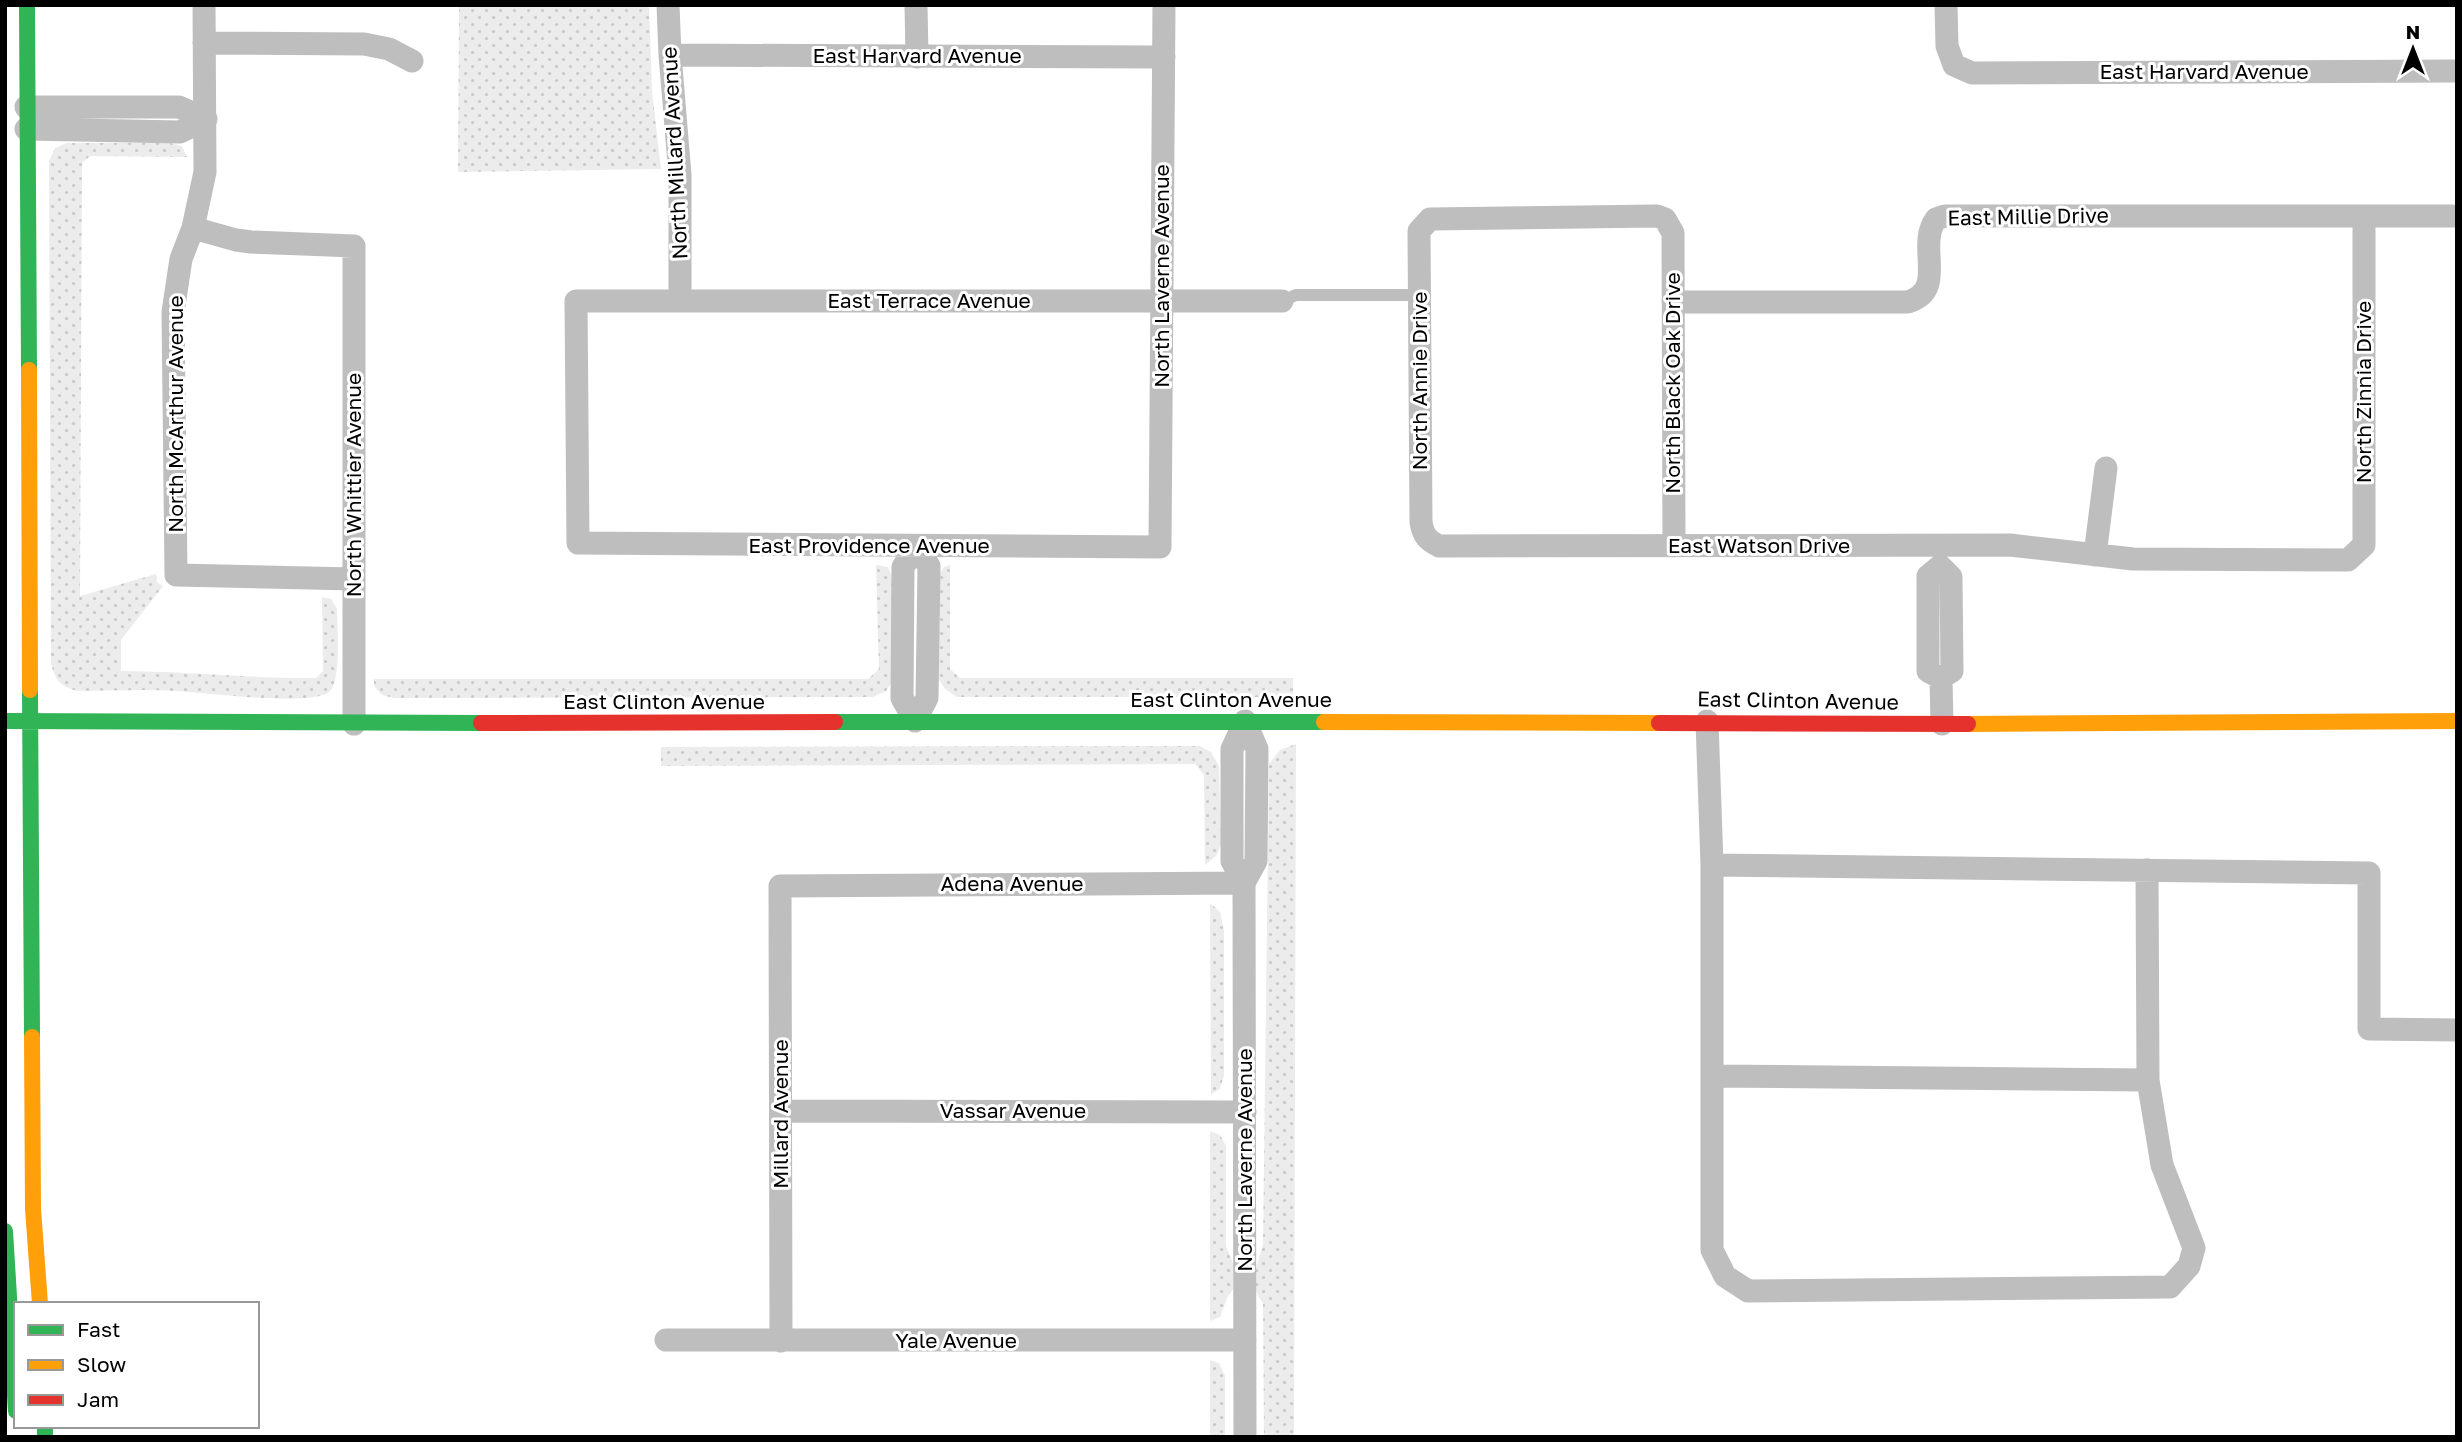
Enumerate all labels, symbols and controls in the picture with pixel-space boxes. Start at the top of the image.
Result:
north arrow [2378,14,2448,84]
text: N [2406,20,2420,43]
street label: East Harvard Avenue [812,42,1022,68]
street label: North Millard Avenue [655,46,693,260]
street label: East Harvard Avenue [2099,58,2309,84]
street label: North Laverne Avenue [1148,164,1174,388]
street label: East Millie Drive [1947,202,2109,230]
street label: North Black Oak Drive [1659,272,1685,494]
street label: East Terrace Avenue [827,287,1031,313]
street label: North Annie Drive [1406,292,1432,470]
street label: North McArthur Avenue [162,295,188,533]
street label: North Zinnia Drive [2350,301,2376,483]
street label: North Whittier Avenue [340,373,366,597]
street label: East Providence Avenue [748,532,990,558]
street label: East Watson Drive [1668,532,1850,558]
street label: East Clinton Avenue [1697,685,1899,715]
street label: East Clinton Avenue [1130,686,1332,712]
street label: East Clinton Avenue [563,688,765,714]
street label: Adena Avenue [940,870,1084,896]
street label: Millard Avenue [767,1039,793,1189]
street label: North Laverne Avenue [1231,1048,1257,1272]
street label: Vassar Avenue [940,1097,1086,1123]
legend [14,1302,259,1428]
text: Fast [77,1316,120,1342]
street label: Yale Avenue [895,1327,1017,1353]
text: Slow [77,1351,126,1377]
text: Jam [77,1386,119,1412]

